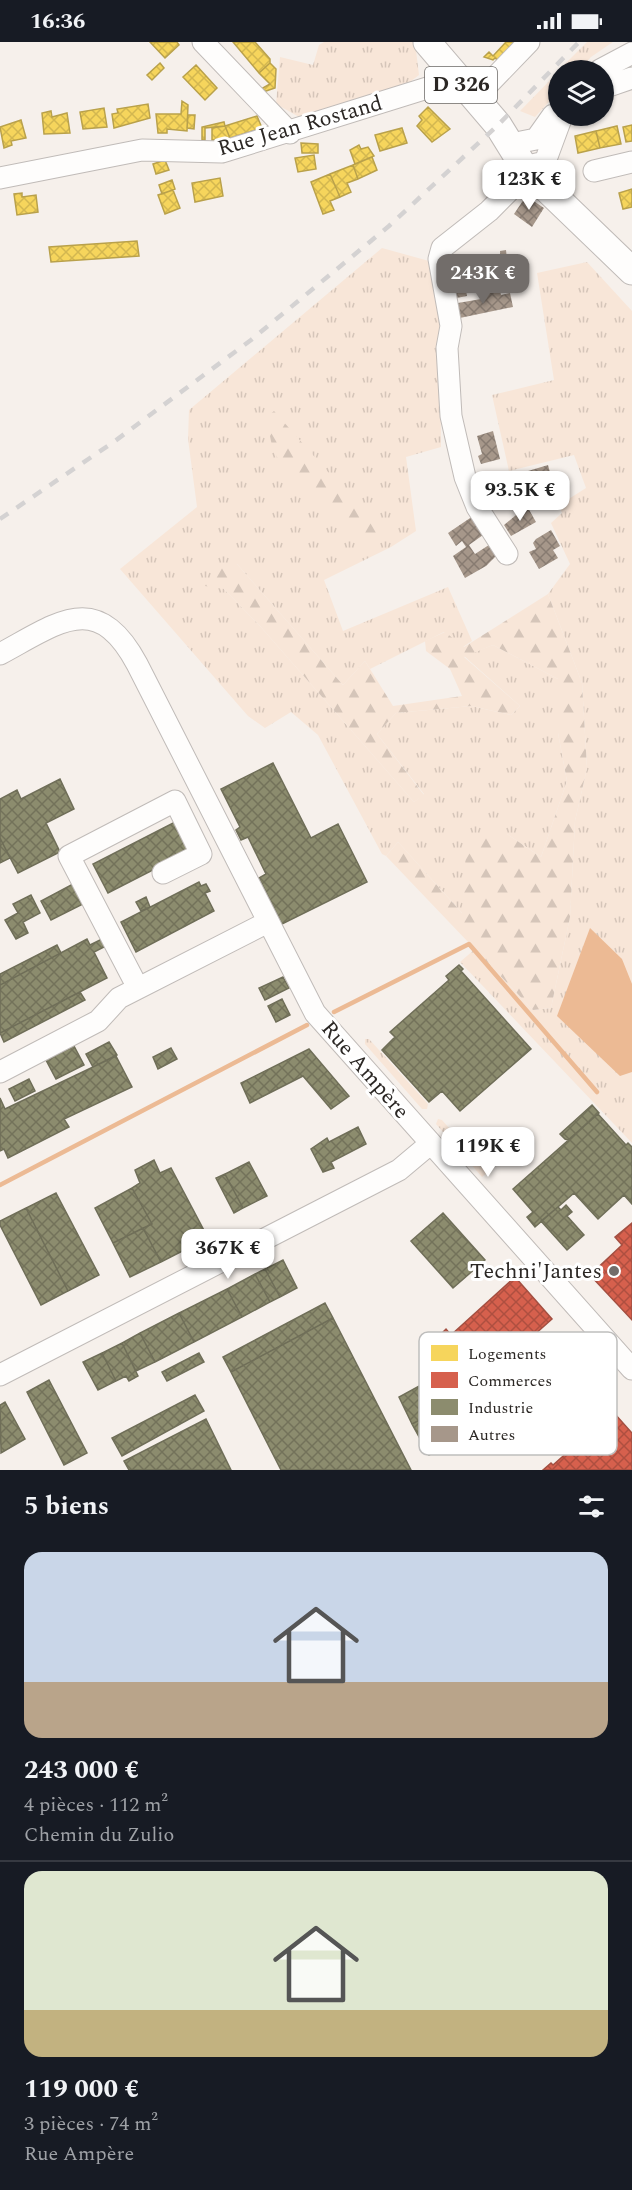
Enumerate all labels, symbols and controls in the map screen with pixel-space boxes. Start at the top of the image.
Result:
text: 16:36 [30,5,85,38]
map controls [548,60,614,126]
button: layers [548,60,614,126]
road number: D 326 [425,67,497,103]
street label: Rue Jean Rostand [214,87,386,165]
pin: 123K € [480,160,578,211]
text: 123K € [496,164,562,194]
pin: 243K € [434,254,532,305]
text: 243K € [450,258,516,288]
pin: 93.5K € [465,471,575,522]
text: 93.5K € [485,475,555,505]
street label: Rue Ampère [313,1013,417,1127]
pin: 119K € [439,1127,537,1178]
text: 119K € [455,1131,521,1161]
pin: 367K € [179,1229,277,1280]
text: 367K € [195,1233,261,1263]
place label: Techni'Jantes [470,1255,602,1288]
marker: Techni'Jantes [607,1264,621,1278]
legend [419,1332,617,1455]
text: Logements [468,1342,546,1366]
text: Commerces [468,1369,552,1393]
text: Industrie [468,1396,533,1420]
text: Autres [468,1423,516,1447]
text: 5 biens [24,1486,109,1526]
icon: filters [575,1490,608,1523]
icon: home [262,1591,370,1699]
text: 243 000 € [24,1750,139,1790]
text: 4 pièces · 112 m² [24,1790,168,1820]
text: Chemin du Zulio [24,1820,174,1850]
icon: home [262,1910,370,2018]
text: 119 000 € [24,2069,139,2109]
text: 3 pièces · 74 m² [24,2109,158,2139]
text: Rue Ampère [24,2139,134,2169]

